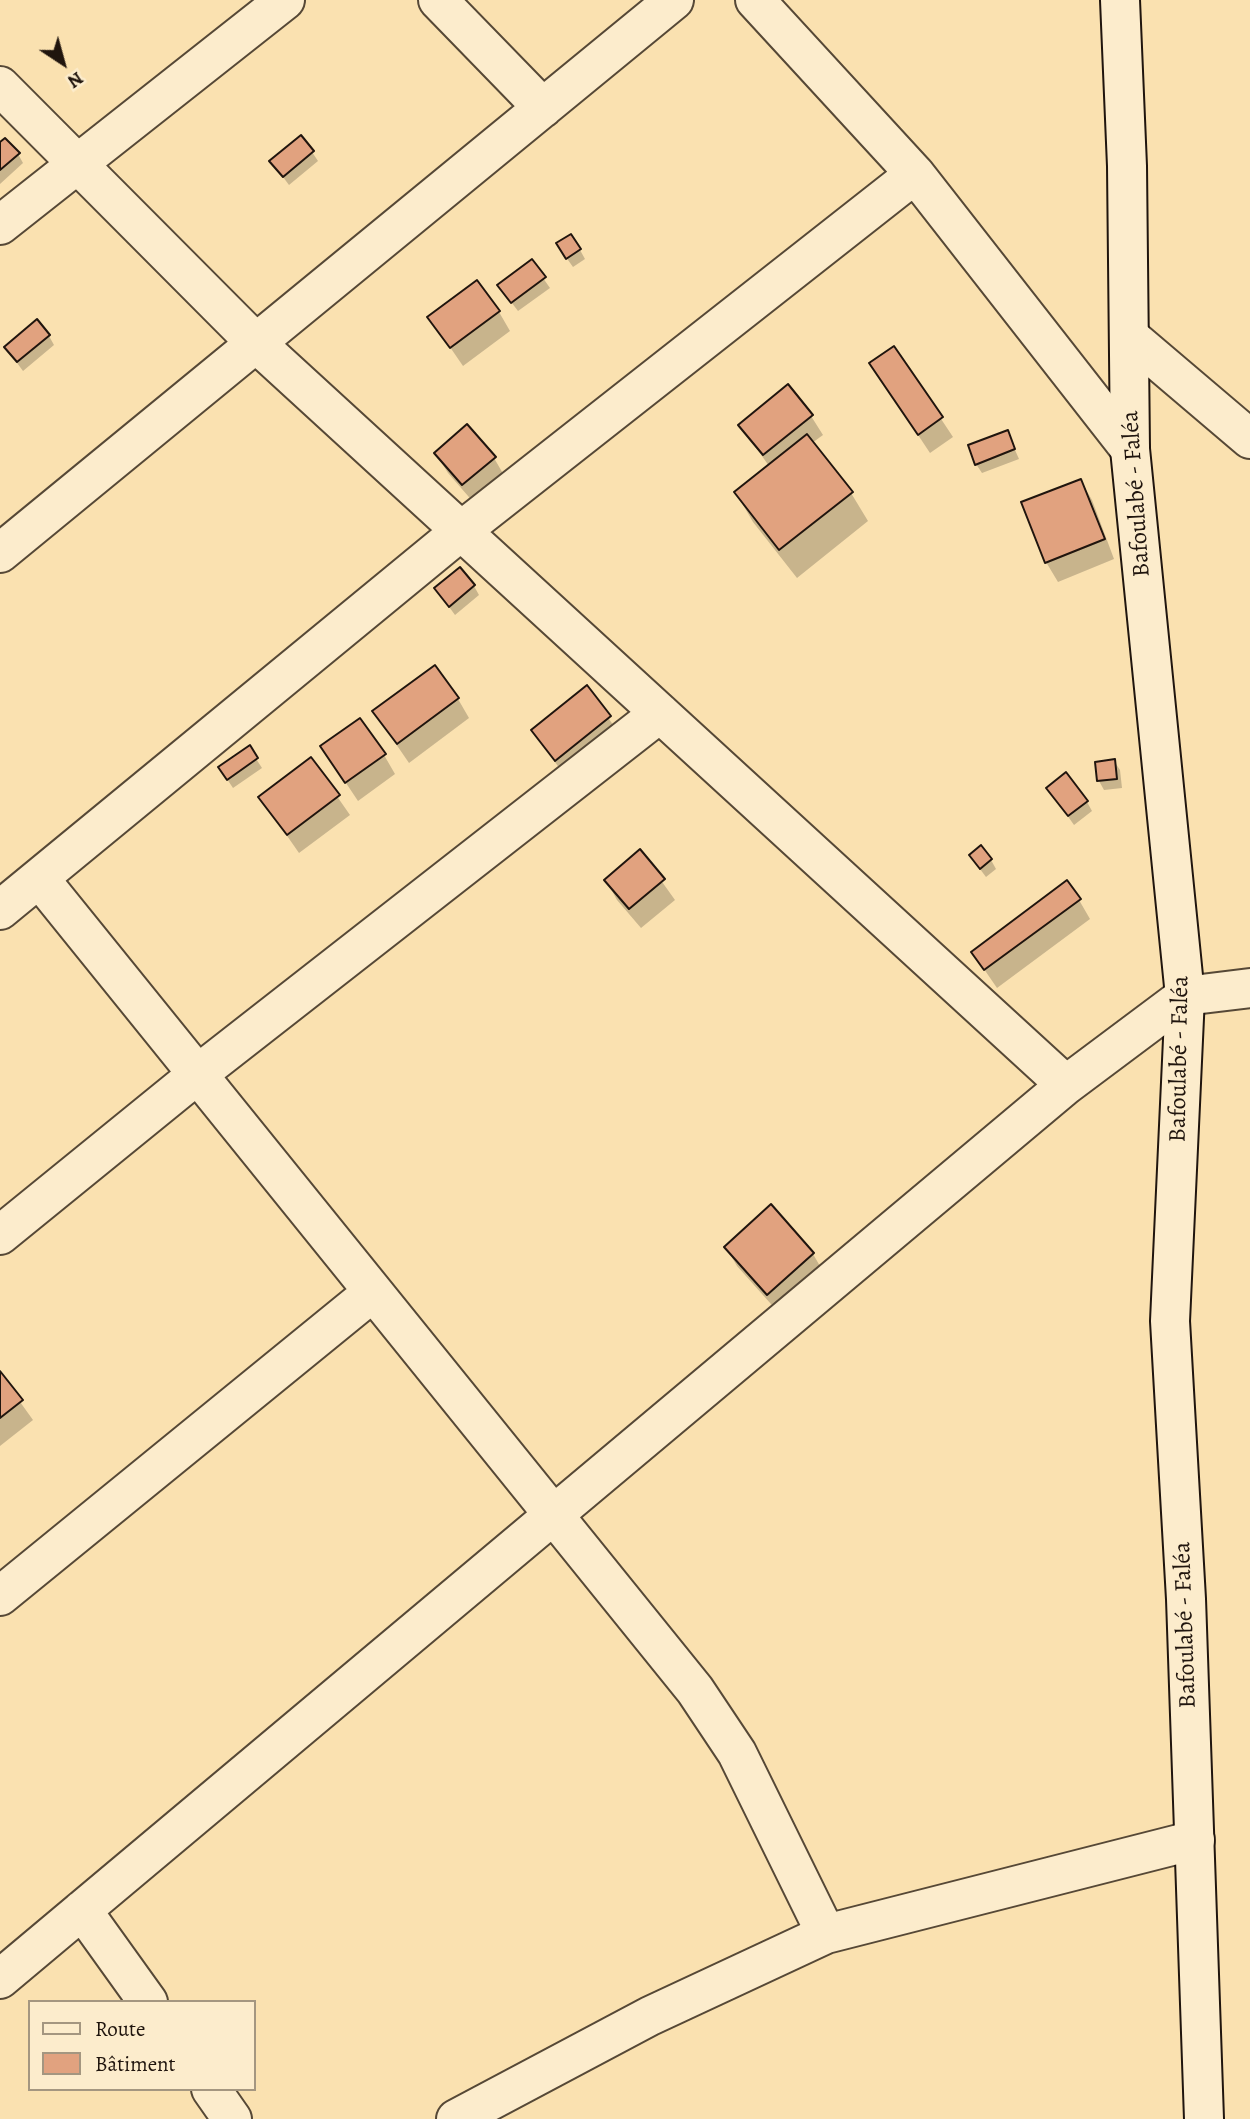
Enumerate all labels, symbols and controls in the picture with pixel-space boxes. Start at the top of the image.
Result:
north arrow [28,28,98,98]
text: N [62,65,89,95]
street label: Bafoulabé - Faléa [1117,410,1157,578]
street label: Bafoulabé - Faléa [1164,975,1196,1143]
street label: Bafoulabé - Faléa [1169,1541,1203,1709]
legend [28,2000,256,2091]
text: Route [95,2015,145,2043]
text: Bâtiment [95,2050,176,2078]

